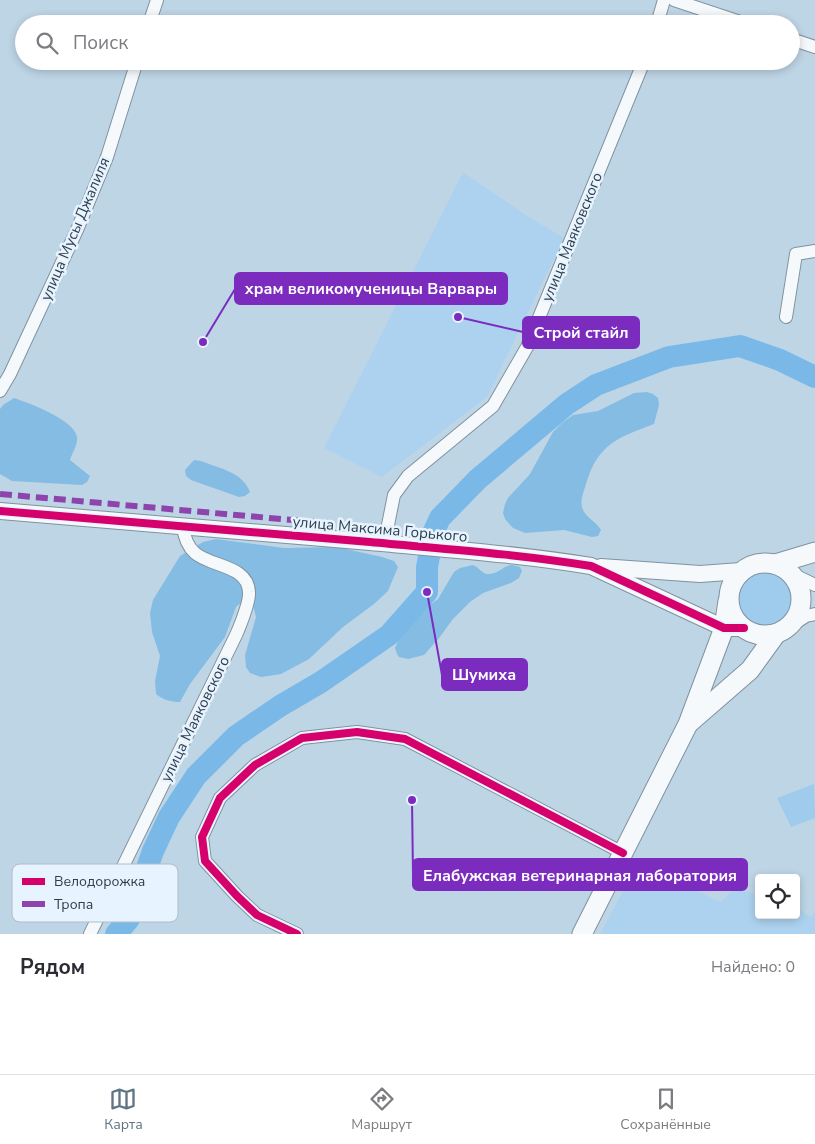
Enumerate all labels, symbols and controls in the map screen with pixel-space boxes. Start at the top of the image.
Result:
search box [15,15,800,70]
icon: search [33,29,61,57]
text: Поиск [73,30,128,56]
street label: улица Мусы Джалиля [36,154,114,304]
street label: улица Маяковского [537,169,607,305]
callout: храм великомученицы Варвары [235,273,507,304]
text: храм великомученицы Варвары [245,278,497,300]
callout: Строй стайл [523,317,639,348]
text: Строй стайл [533,322,629,344]
street label: улица Максима Горького [292,511,468,547]
street label: улица Маяковского [156,653,234,785]
callout: Шумиха [442,659,527,690]
text: Шумиха [452,664,516,686]
callout: Елабужская ветеринарная лаборатория [413,859,747,890]
legend [12,864,178,922]
text: Елабужская ветеринарная лаборатория [423,865,737,887]
text: Велодорожка [54,872,145,891]
map controls [755,874,800,919]
button: locate [755,874,800,919]
text: Тропа [54,895,93,914]
text: Рядом [20,953,85,981]
text: Найдено: 0 [711,956,795,978]
tab: Карта [104,1085,143,1134]
tab: Маршрут [351,1085,412,1134]
tab: Сохранённые [620,1085,711,1134]

